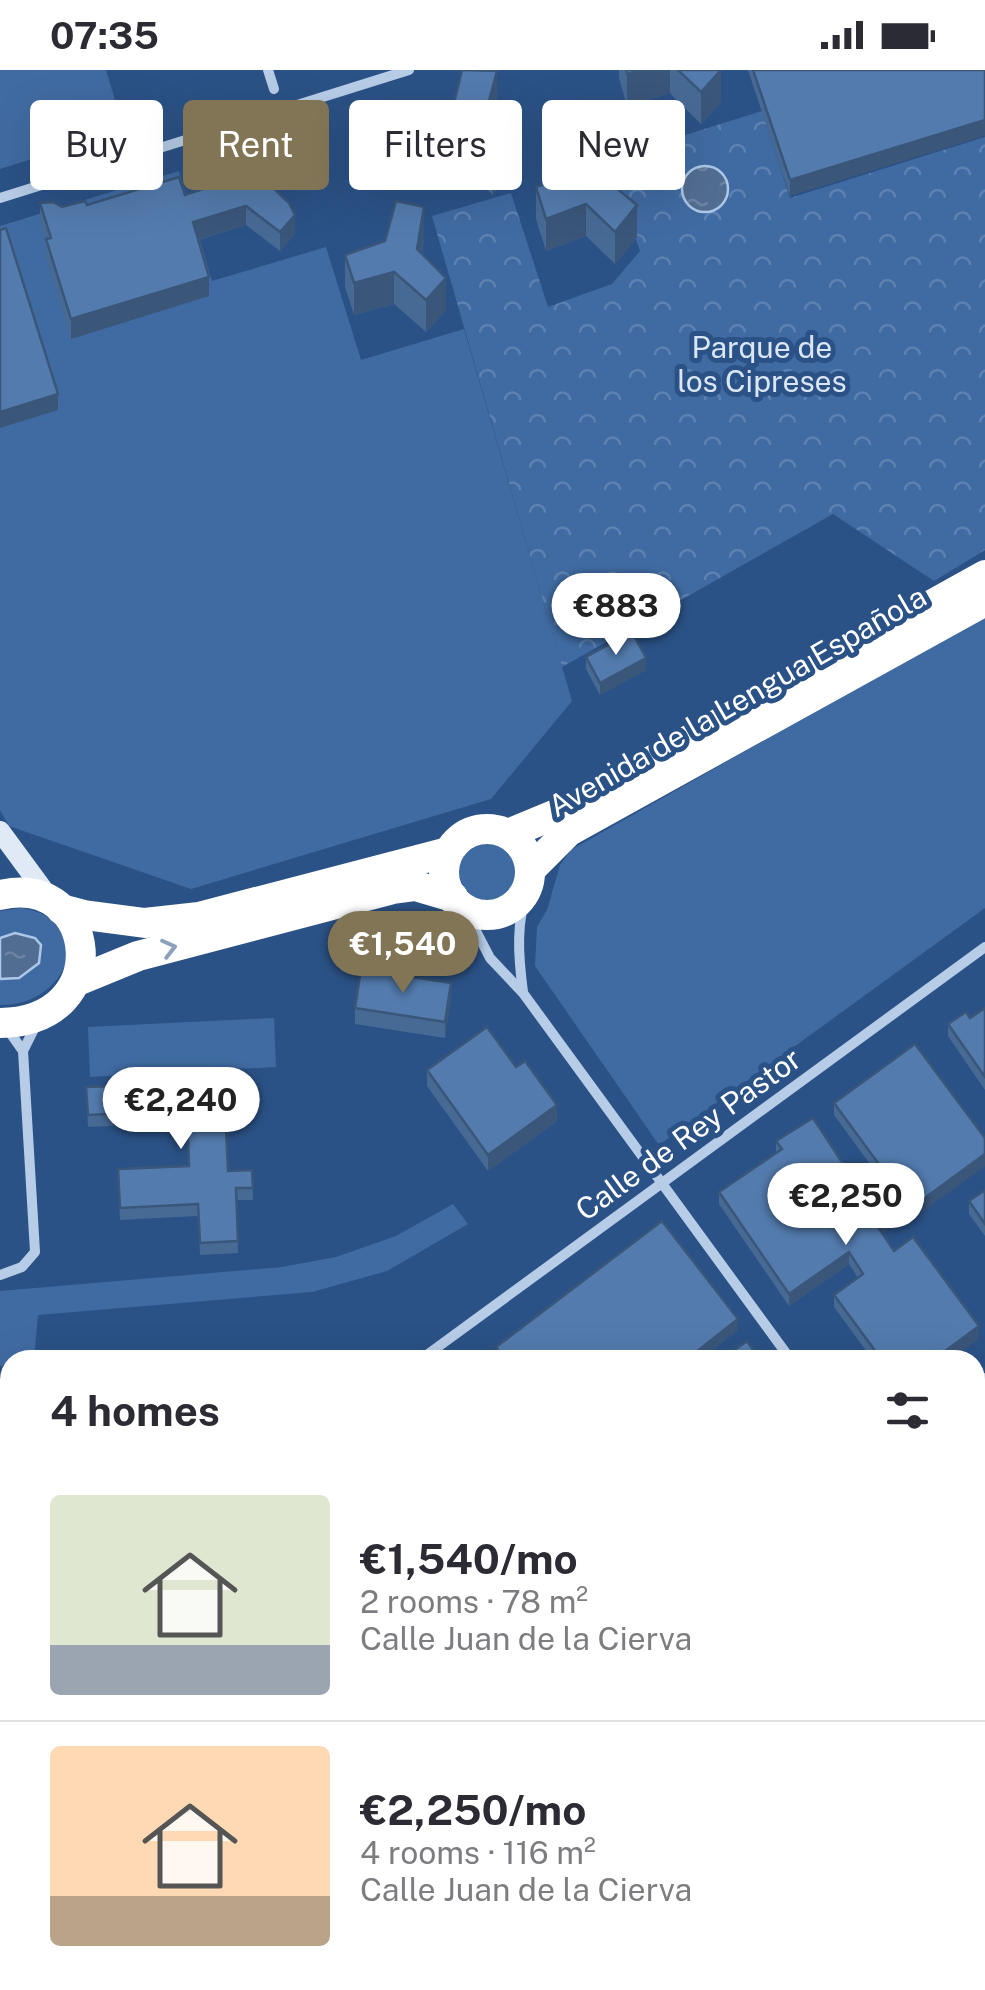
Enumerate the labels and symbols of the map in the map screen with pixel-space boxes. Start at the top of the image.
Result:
park label: Parque de los Cipreses [677,329,847,399]
pin: €883 [557,573,675,658]
street label: Avenida de la Lengua Española [542,578,932,824]
pin: €1,540 [322,911,484,996]
one-way arrow [160,939,177,960]
street label: Calle de Rey Pastor [568,1040,808,1228]
pin: €2,240 [100,1067,262,1152]
pin: €2,250 [765,1163,927,1248]

